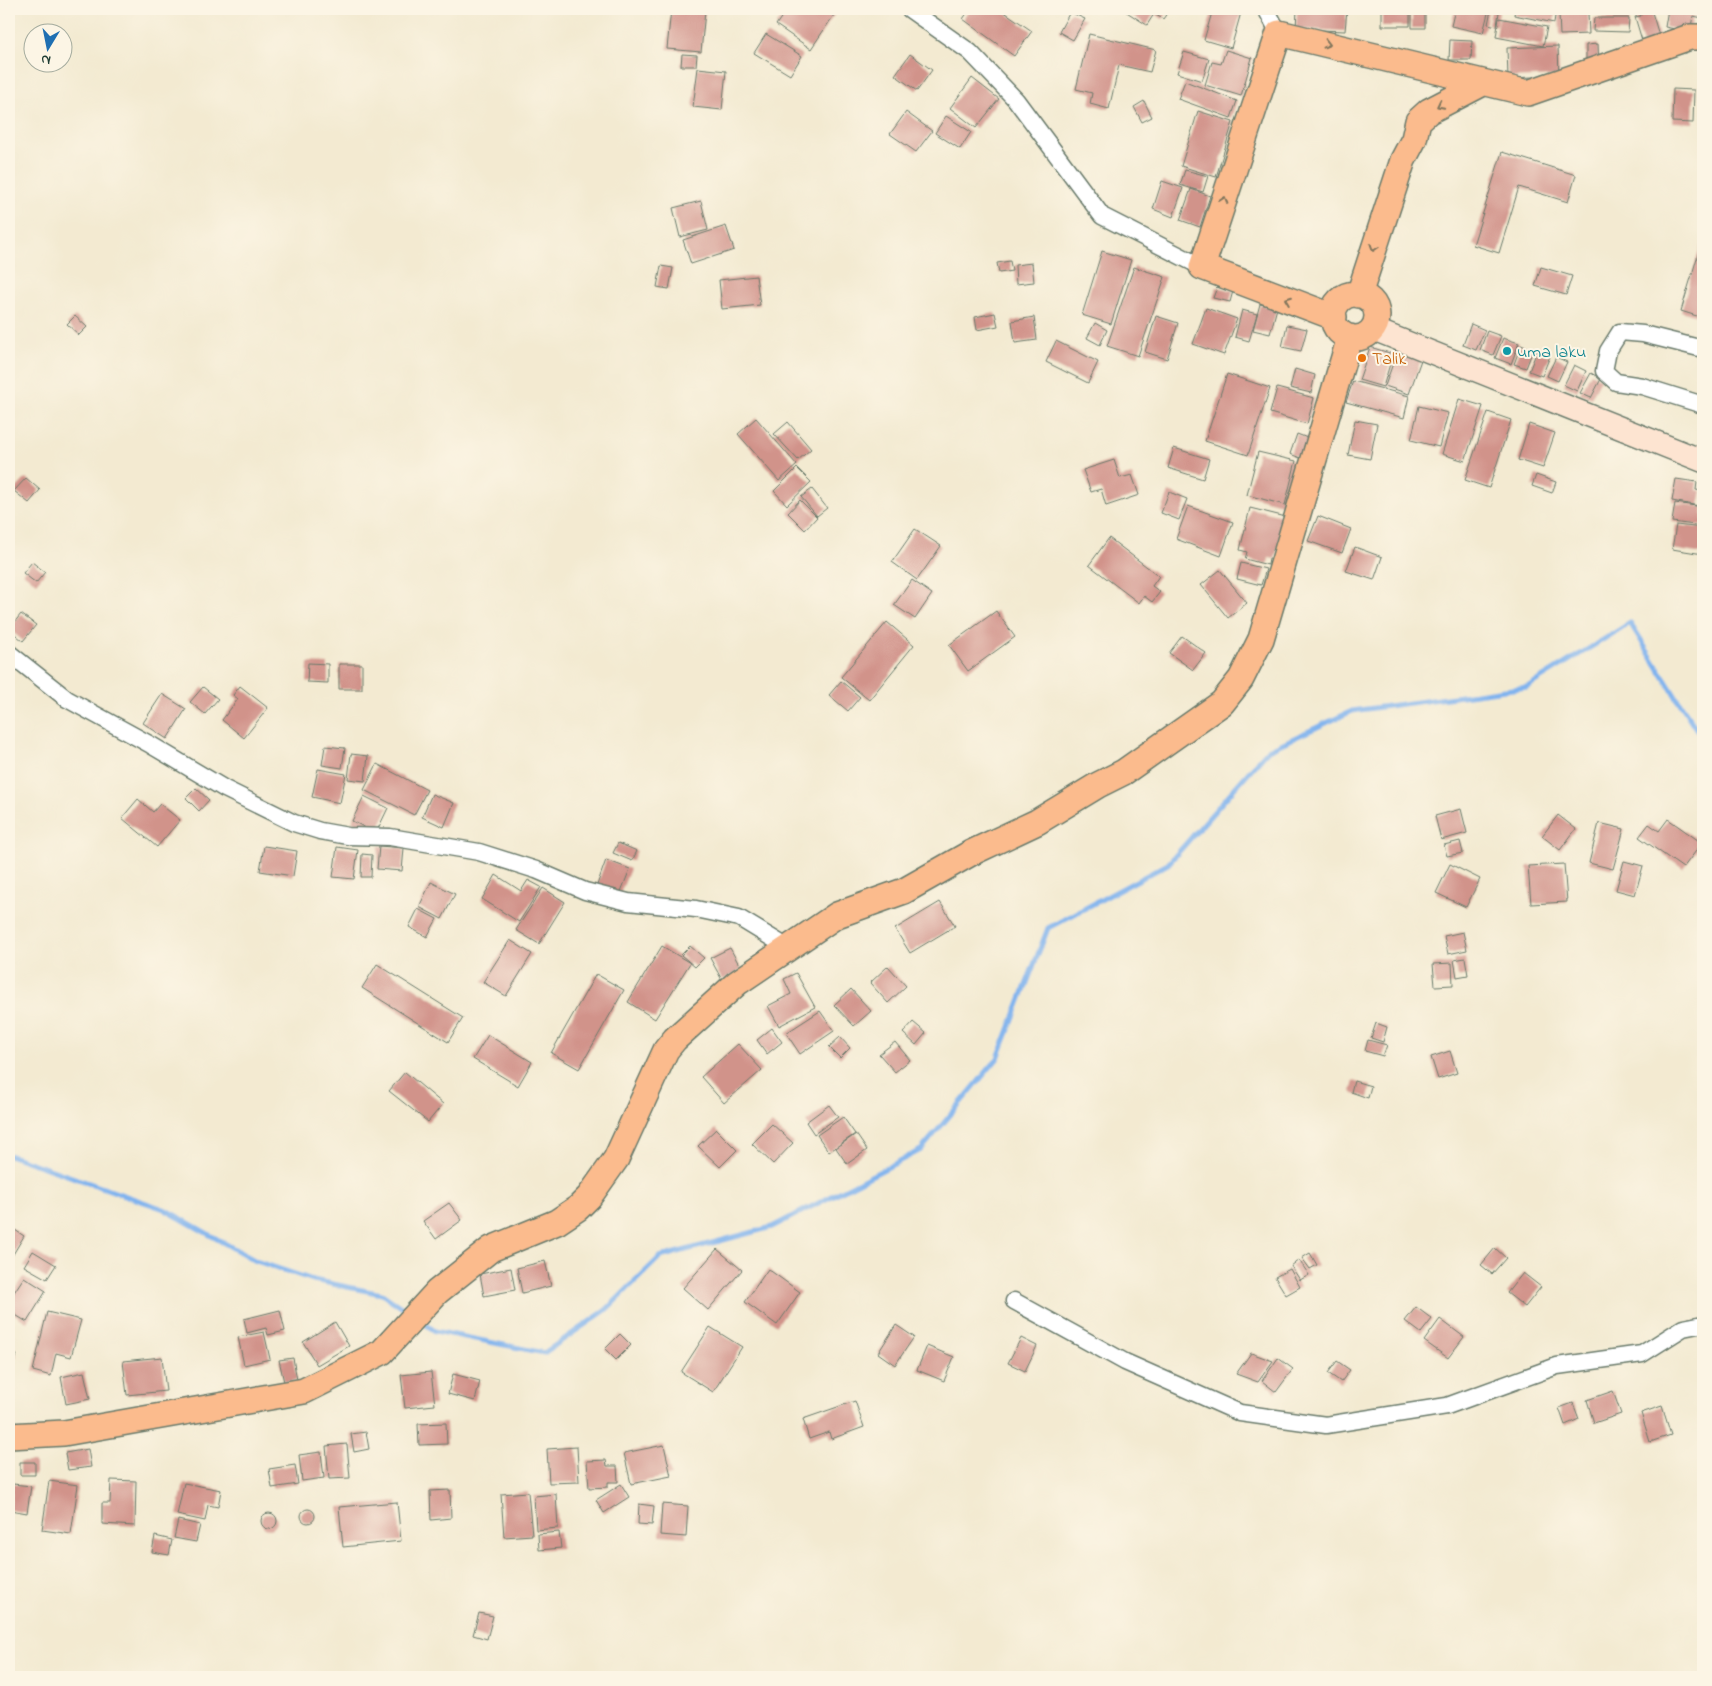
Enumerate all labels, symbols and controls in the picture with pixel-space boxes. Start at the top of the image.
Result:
north arrow [22,22,72,72]
one-way arrow [1322,39,1330,49]
text: N [40,48,52,70]
one-way arrow [1436,99,1445,109]
one-way arrow [1219,196,1229,205]
one-way arrow [1370,244,1380,252]
one-way arrow [1284,296,1293,306]
place label: uma laku [1517,340,1586,366]
marker: uma laku [1501,345,1513,357]
place label: Talik [1372,347,1406,373]
marker: Talik [1356,352,1368,364]

